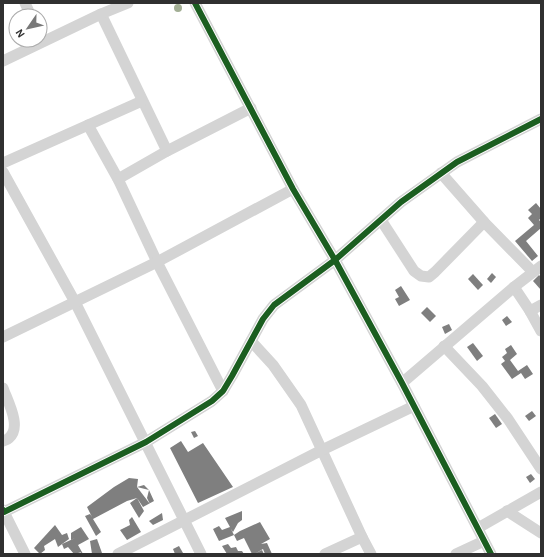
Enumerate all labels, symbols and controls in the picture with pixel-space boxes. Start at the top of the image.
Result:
north arrow [8,8,48,48]
text: N [13,27,27,40]

